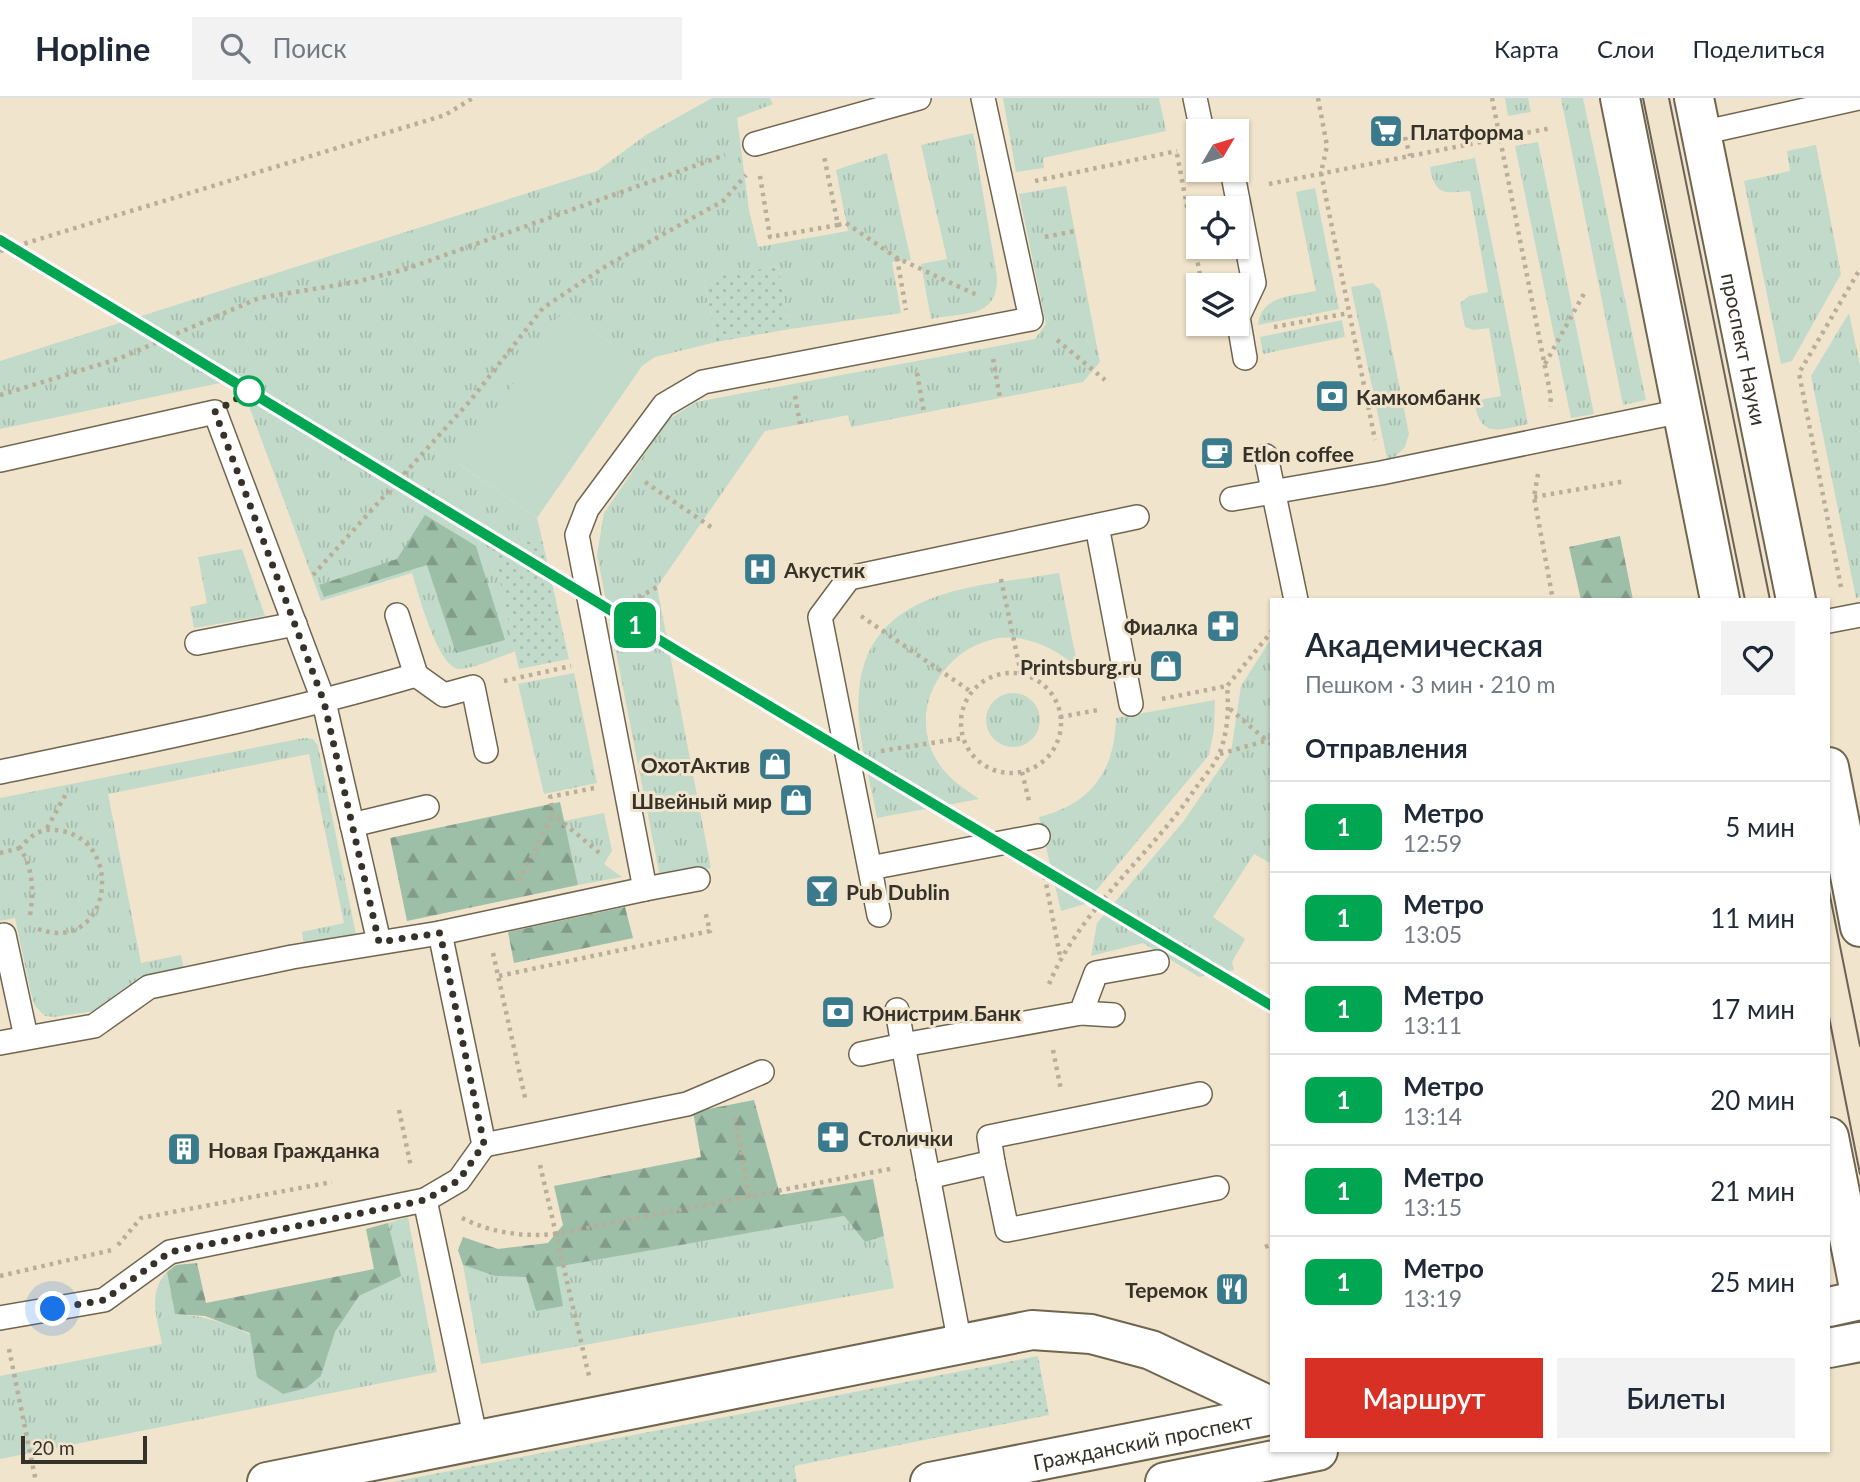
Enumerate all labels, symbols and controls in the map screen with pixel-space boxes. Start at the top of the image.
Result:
search box [192,17,682,80]
text: Hopline [35,28,150,68]
icon: search [216,29,254,67]
text: Поиск [272,32,347,64]
text: Карта [1494,34,1559,63]
text: Слои [1597,34,1654,63]
text: Поделиться [1692,34,1825,63]
supermarket icon: Платформа [1367,112,1405,150]
north arrow [1186,119,1250,182]
map controls [1186,119,1249,336]
place label: Платформа [1410,119,1524,144]
button: locate [1186,196,1249,259]
street label: проспект Науки [1717,270,1773,427]
button: layers [1186,273,1249,336]
unlabelled marker [234,376,264,406]
bank icon: Камкомбанк [1313,377,1351,415]
place label: Камкомбанк [1356,384,1481,409]
cafe icon: Etlon coffee [1198,434,1236,472]
place label: Etlon coffee [1242,441,1354,466]
hospital icon: Акустик [741,550,779,588]
place label: Акустик [783,557,866,582]
line badge: 1 [612,602,658,648]
pharmacy icon: Фиалка [1204,607,1242,645]
text: 1 [628,610,642,639]
place label: Фиалка [1124,614,1198,639]
button: heart [1721,621,1795,695]
text: Академическая [1305,624,1543,664]
shop icon: Printsburg.ru [1147,647,1185,685]
place label: Printsburg.ru [1020,654,1142,679]
text: Пешком · 3 мин · 210 m [1305,670,1555,698]
text: Отправления [1305,732,1468,764]
shop icon: ОхотАктив [756,745,794,783]
place label: ОхотАктив [641,752,750,777]
shop icon: Швейный мир [777,781,815,819]
place label: Швейный мир [631,788,772,813]
text: Метро [1403,797,1484,829]
text: 5 мин [1725,811,1795,843]
text: 1 [1337,812,1350,841]
text: 12:59 [1403,829,1462,857]
bar icon: Pub Dublin [803,872,841,910]
place label: Pub Dublin [846,879,950,904]
text: Метро [1403,888,1484,920]
text: 11 мин [1710,902,1795,934]
text: 1 [1337,903,1350,932]
text: 13:05 [1403,920,1462,948]
text: Метро [1403,979,1484,1011]
bank icon: Юнистрим Банк [819,993,857,1031]
text: 17 мин [1710,993,1795,1025]
text: 1 [1337,994,1350,1023]
place label: Юнистрим Банк [862,1000,1021,1025]
text: 13:11 [1403,1011,1462,1039]
text: Метро [1403,1070,1484,1102]
text: 20 мин [1710,1084,1795,1116]
text: 1 [1337,1085,1350,1114]
text: 13:14 [1403,1102,1462,1130]
pharmacy icon: Столички [814,1118,852,1156]
place label: Столички [858,1125,953,1150]
building icon: Новая Гражданка [165,1130,203,1168]
place label: Новая Гражданка [208,1137,380,1162]
text: Метро [1403,1161,1484,1193]
text: 21 мин [1710,1175,1795,1207]
text: 1 [1337,1176,1350,1205]
text: 13:15 [1403,1193,1462,1221]
text: Метро [1403,1252,1484,1284]
text: 25 мин [1710,1266,1795,1298]
text: 1 [1337,1267,1350,1296]
restaurant icon: Теремок [1213,1270,1251,1308]
place label: Теремок [1125,1277,1209,1302]
text: 13:19 [1403,1284,1462,1312]
your location [35,1291,70,1326]
button: Маршрут [1305,1358,1543,1438]
button: Билеты [1557,1358,1795,1438]
street label: Гражданский проспект [1031,1406,1255,1474]
scale bar [21,1433,147,1465]
text: 20 m [32,1436,75,1459]

